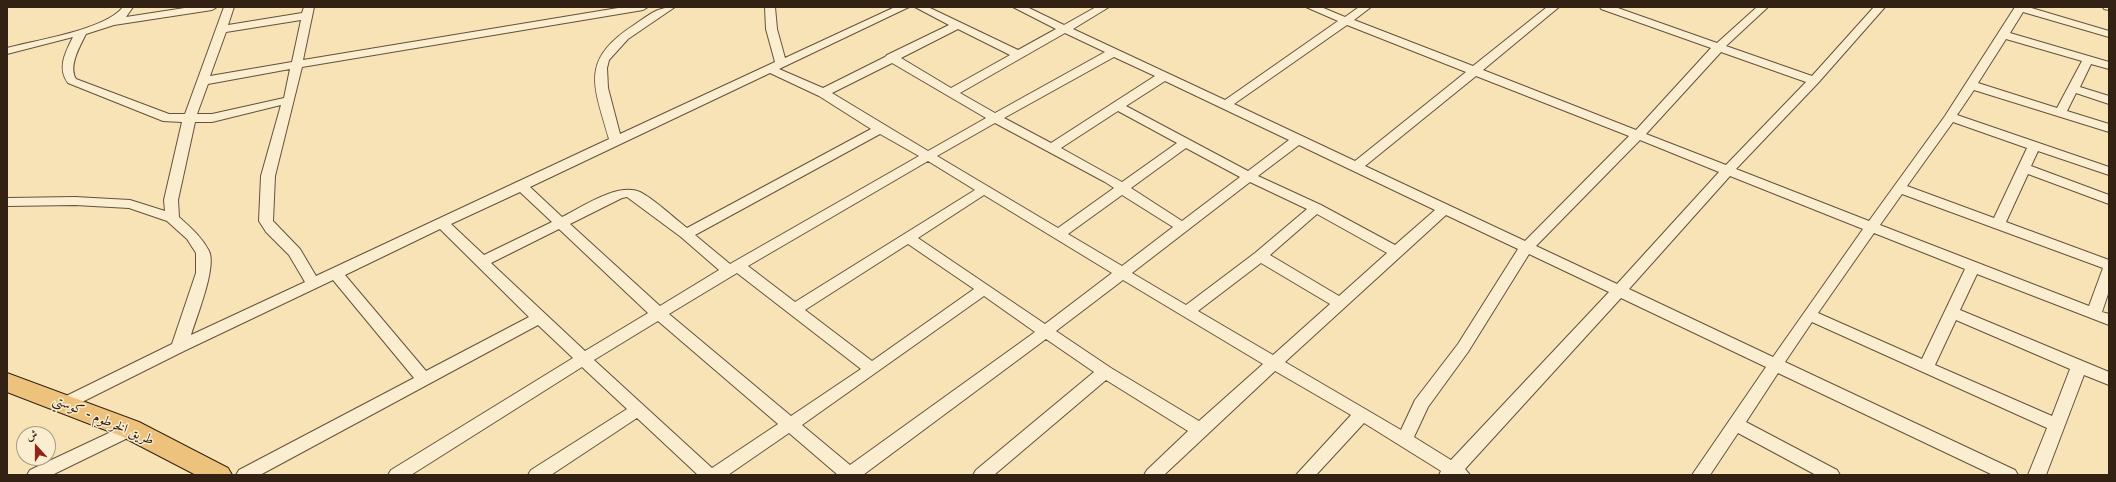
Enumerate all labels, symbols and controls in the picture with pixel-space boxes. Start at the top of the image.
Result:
street label: طريق الخرطوم - كوستي [50,392,156,450]
north arrow [16,426,56,466]
text: ش [24,427,40,444]

